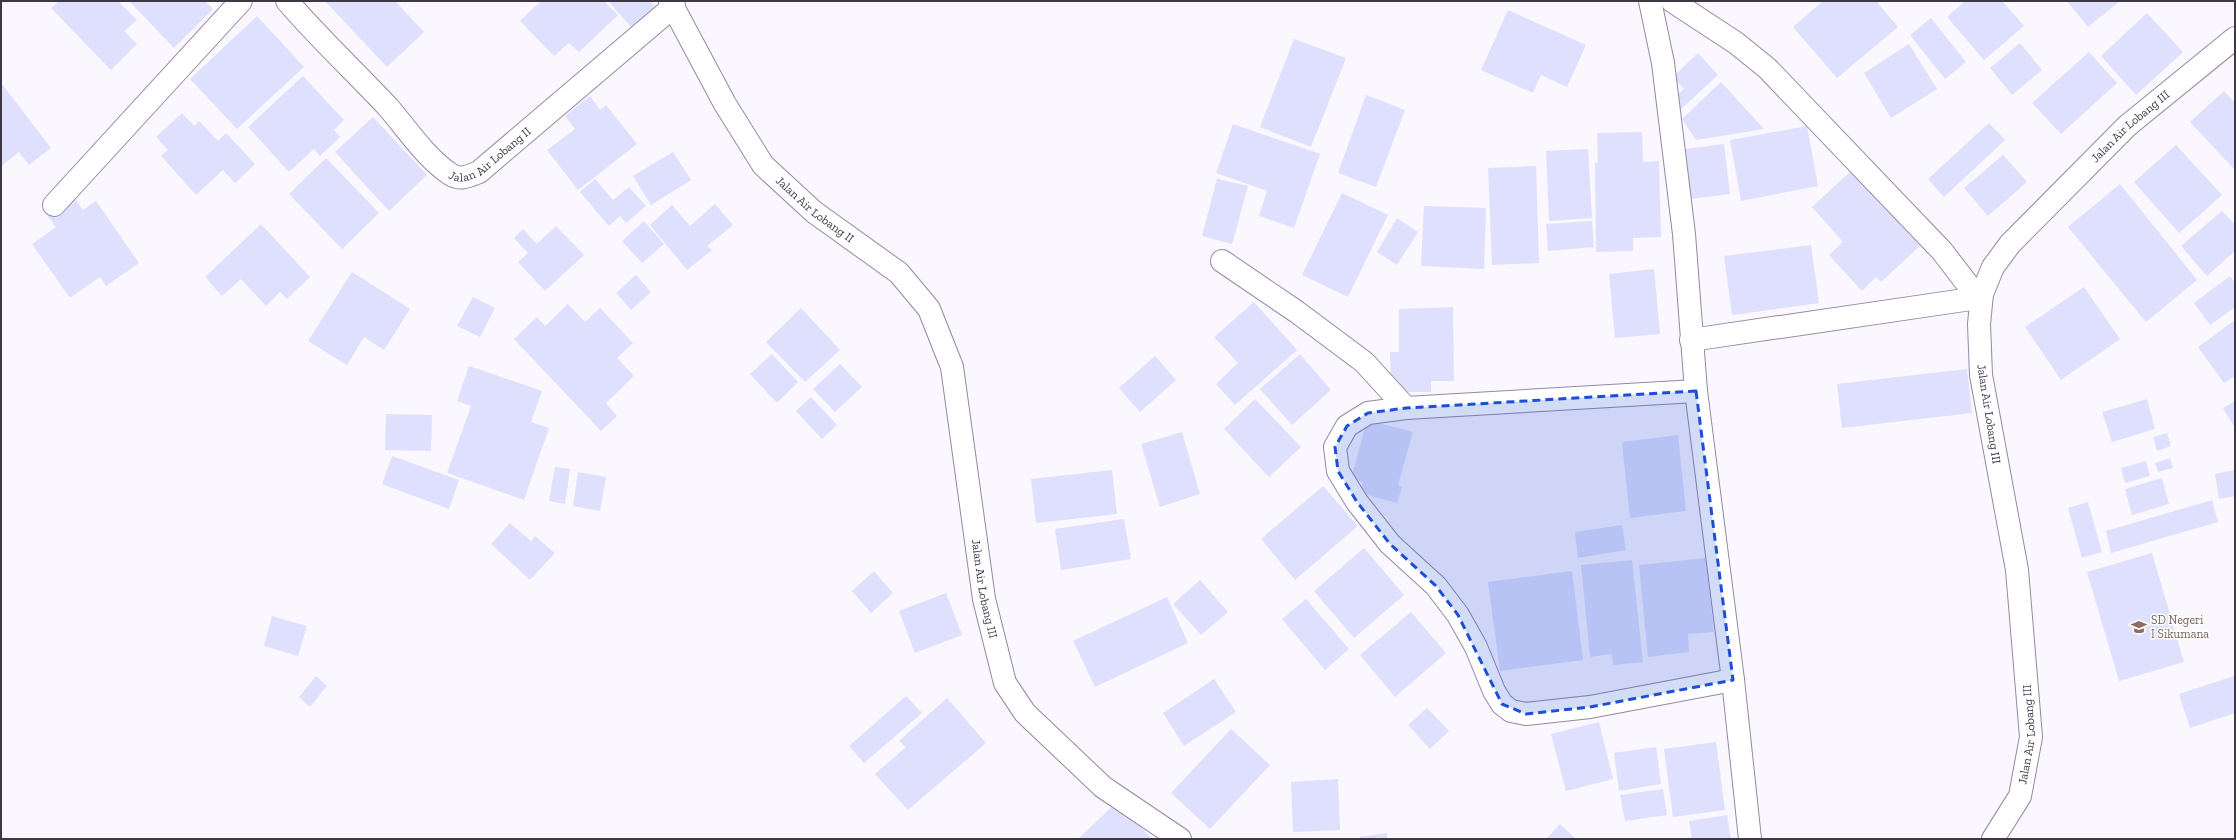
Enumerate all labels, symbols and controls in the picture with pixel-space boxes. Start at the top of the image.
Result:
street label: Jalan Air Lobang III [2088,87,2172,165]
street label: Jalan Air Lobang II [446,124,534,185]
street label: Jalan Air Lobang II [773,173,857,245]
street label: Jalan Air Lobang III [1974,363,2004,465]
street label: Jalan Air Lobang III [969,538,1001,640]
place label: SD Negeri I Sikumana [2151,613,2209,641]
school or university icon: SD Negeri I Sikumana [2130,618,2148,636]
street label: Jalan Air Lobang III [2015,684,2038,786]

